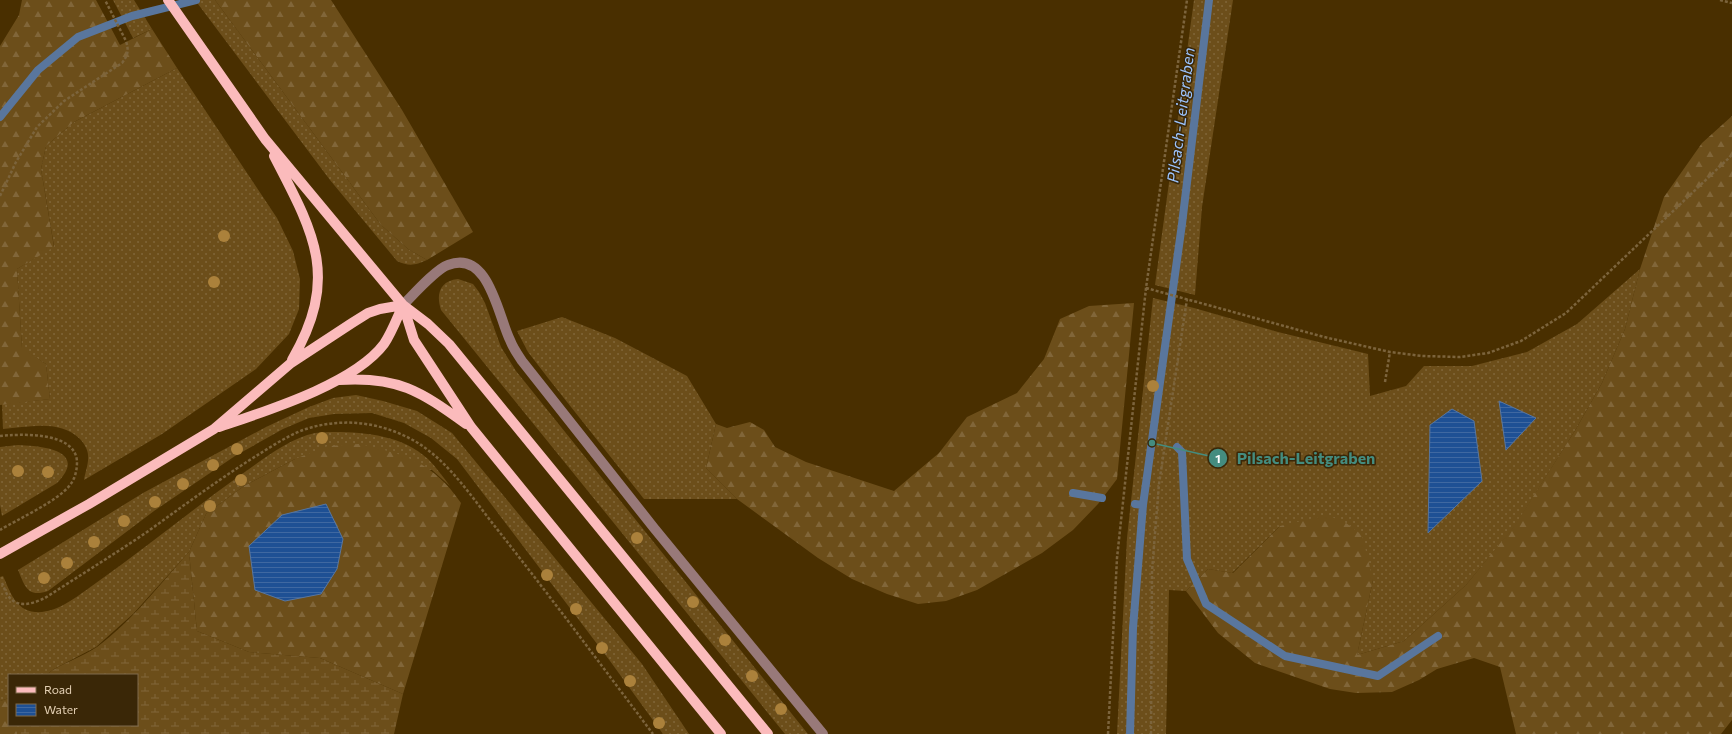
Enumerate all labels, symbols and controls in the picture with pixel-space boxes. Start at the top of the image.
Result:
water label: Pilsach-Leitgraben [1162,46,1198,184]
callout: Pilsach-Leitgraben [1208,444,1383,472]
text: Pilsach-Leitgraben [1237,448,1375,467]
text: 1 [1215,451,1221,465]
legend [8,674,138,726]
text: Road [44,682,72,696]
text: Water [44,702,78,716]

